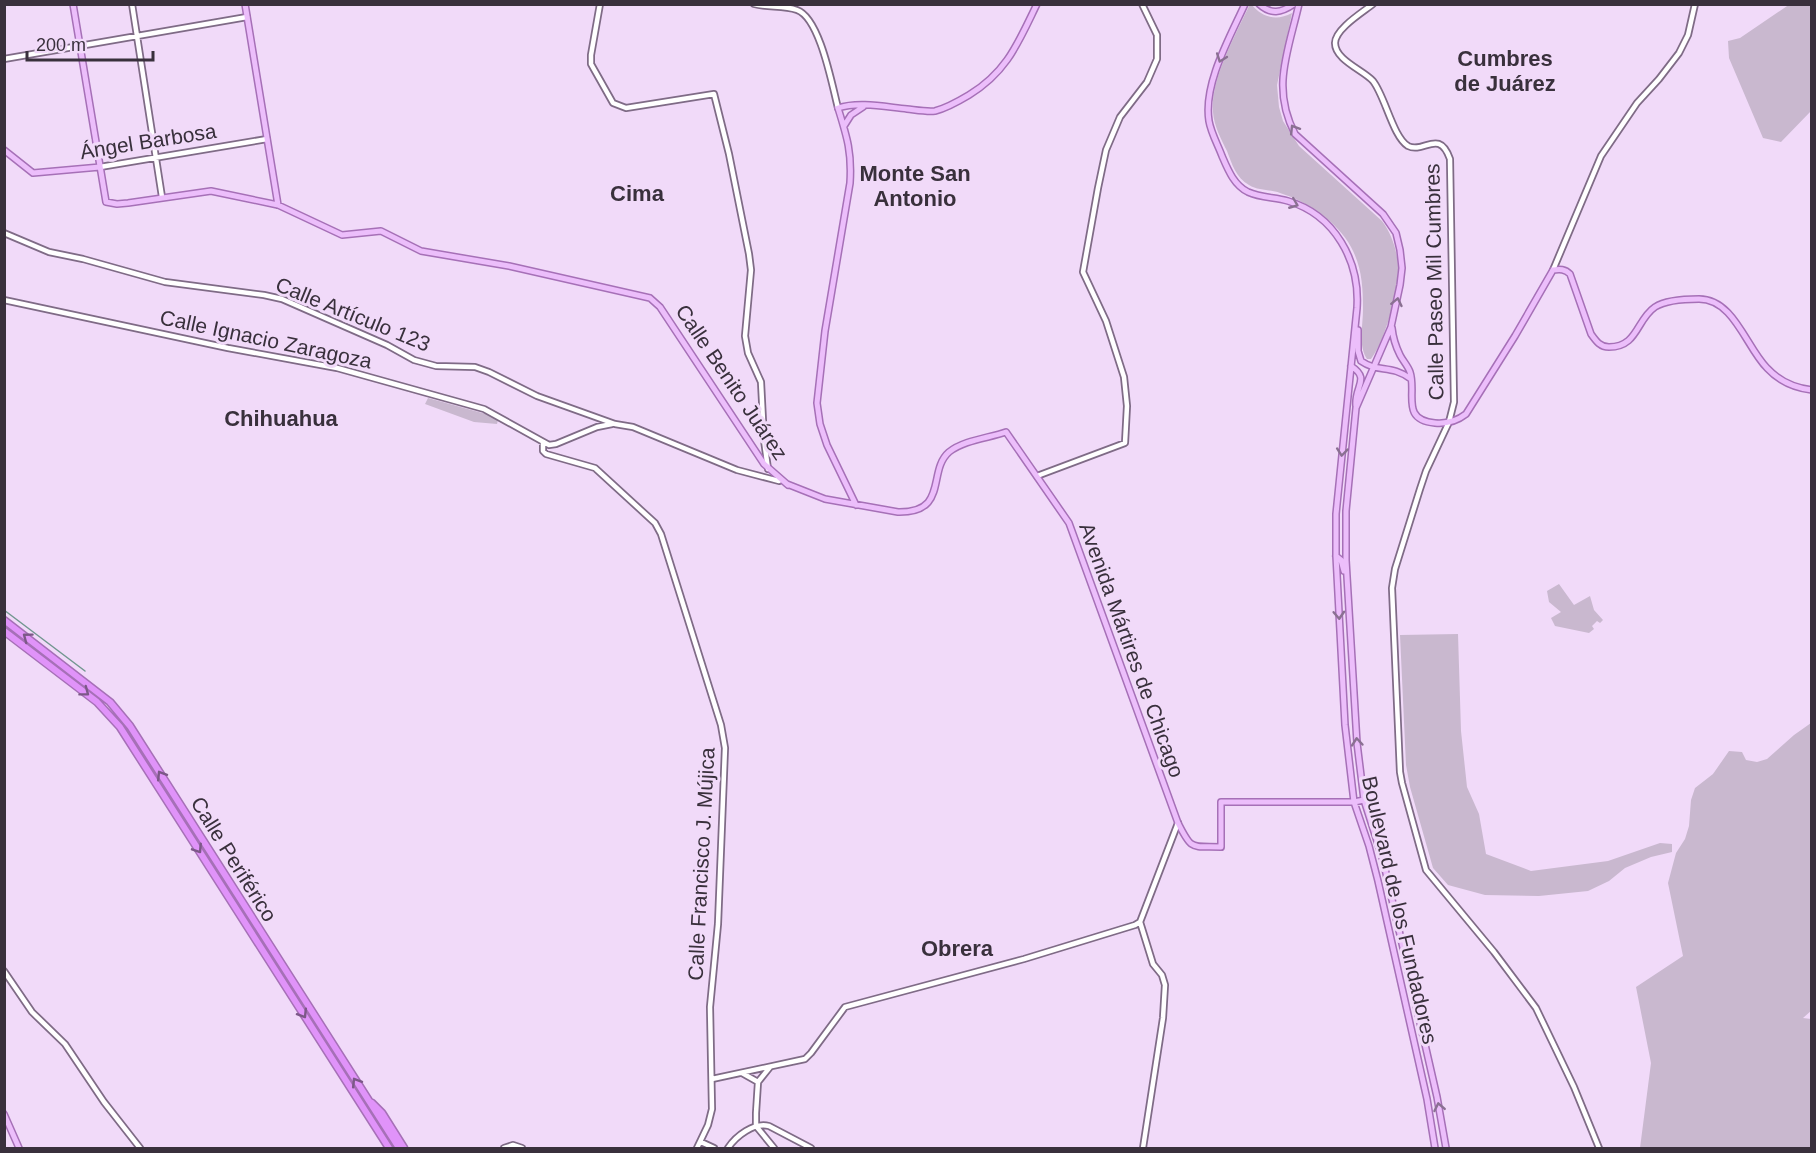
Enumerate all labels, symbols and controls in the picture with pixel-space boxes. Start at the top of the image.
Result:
scale bar [27,24,153,62]
text: 200 m [36,35,86,55]
district label: Cumbres de Juárez [1454,46,1556,96]
one-way arrow [1215,52,1228,63]
street label: Ángel Barbosa [78,119,218,163]
one-way arrow [1289,125,1301,135]
district label: Monte San Antonio [859,161,971,211]
street label: Calle Paseo Mil Cumbres [1420,163,1448,401]
district label: Cima [610,181,665,206]
one-way arrow [1288,197,1299,209]
street label: Calle Artículo 123 [272,273,434,355]
one-way arrow [1390,297,1403,307]
street label: Calle Benito Juárez [672,300,792,464]
street label: Calle Ignacio Zaragoza [158,305,374,373]
district label: Chihuahua [224,406,339,431]
one-way arrow [1336,447,1349,457]
street label: Avenida Mártires de Chicago [1075,520,1189,780]
one-way arrow [1333,610,1346,619]
one-way arrow [23,634,34,645]
one-way arrow [78,685,89,696]
one-way arrow [1351,737,1364,747]
street label: Calle Francisco J. Mújica [683,747,719,981]
one-way arrow [157,771,169,781]
street label: Boulevard de los Fundadores [1358,774,1442,1046]
street label: Calle Periférico [187,793,281,925]
one-way arrow [191,842,202,853]
district label: Obrera [921,936,994,961]
one-way arrow [296,1007,307,1018]
one-way arrow [352,1077,363,1088]
one-way arrow [1433,1103,1446,1113]

